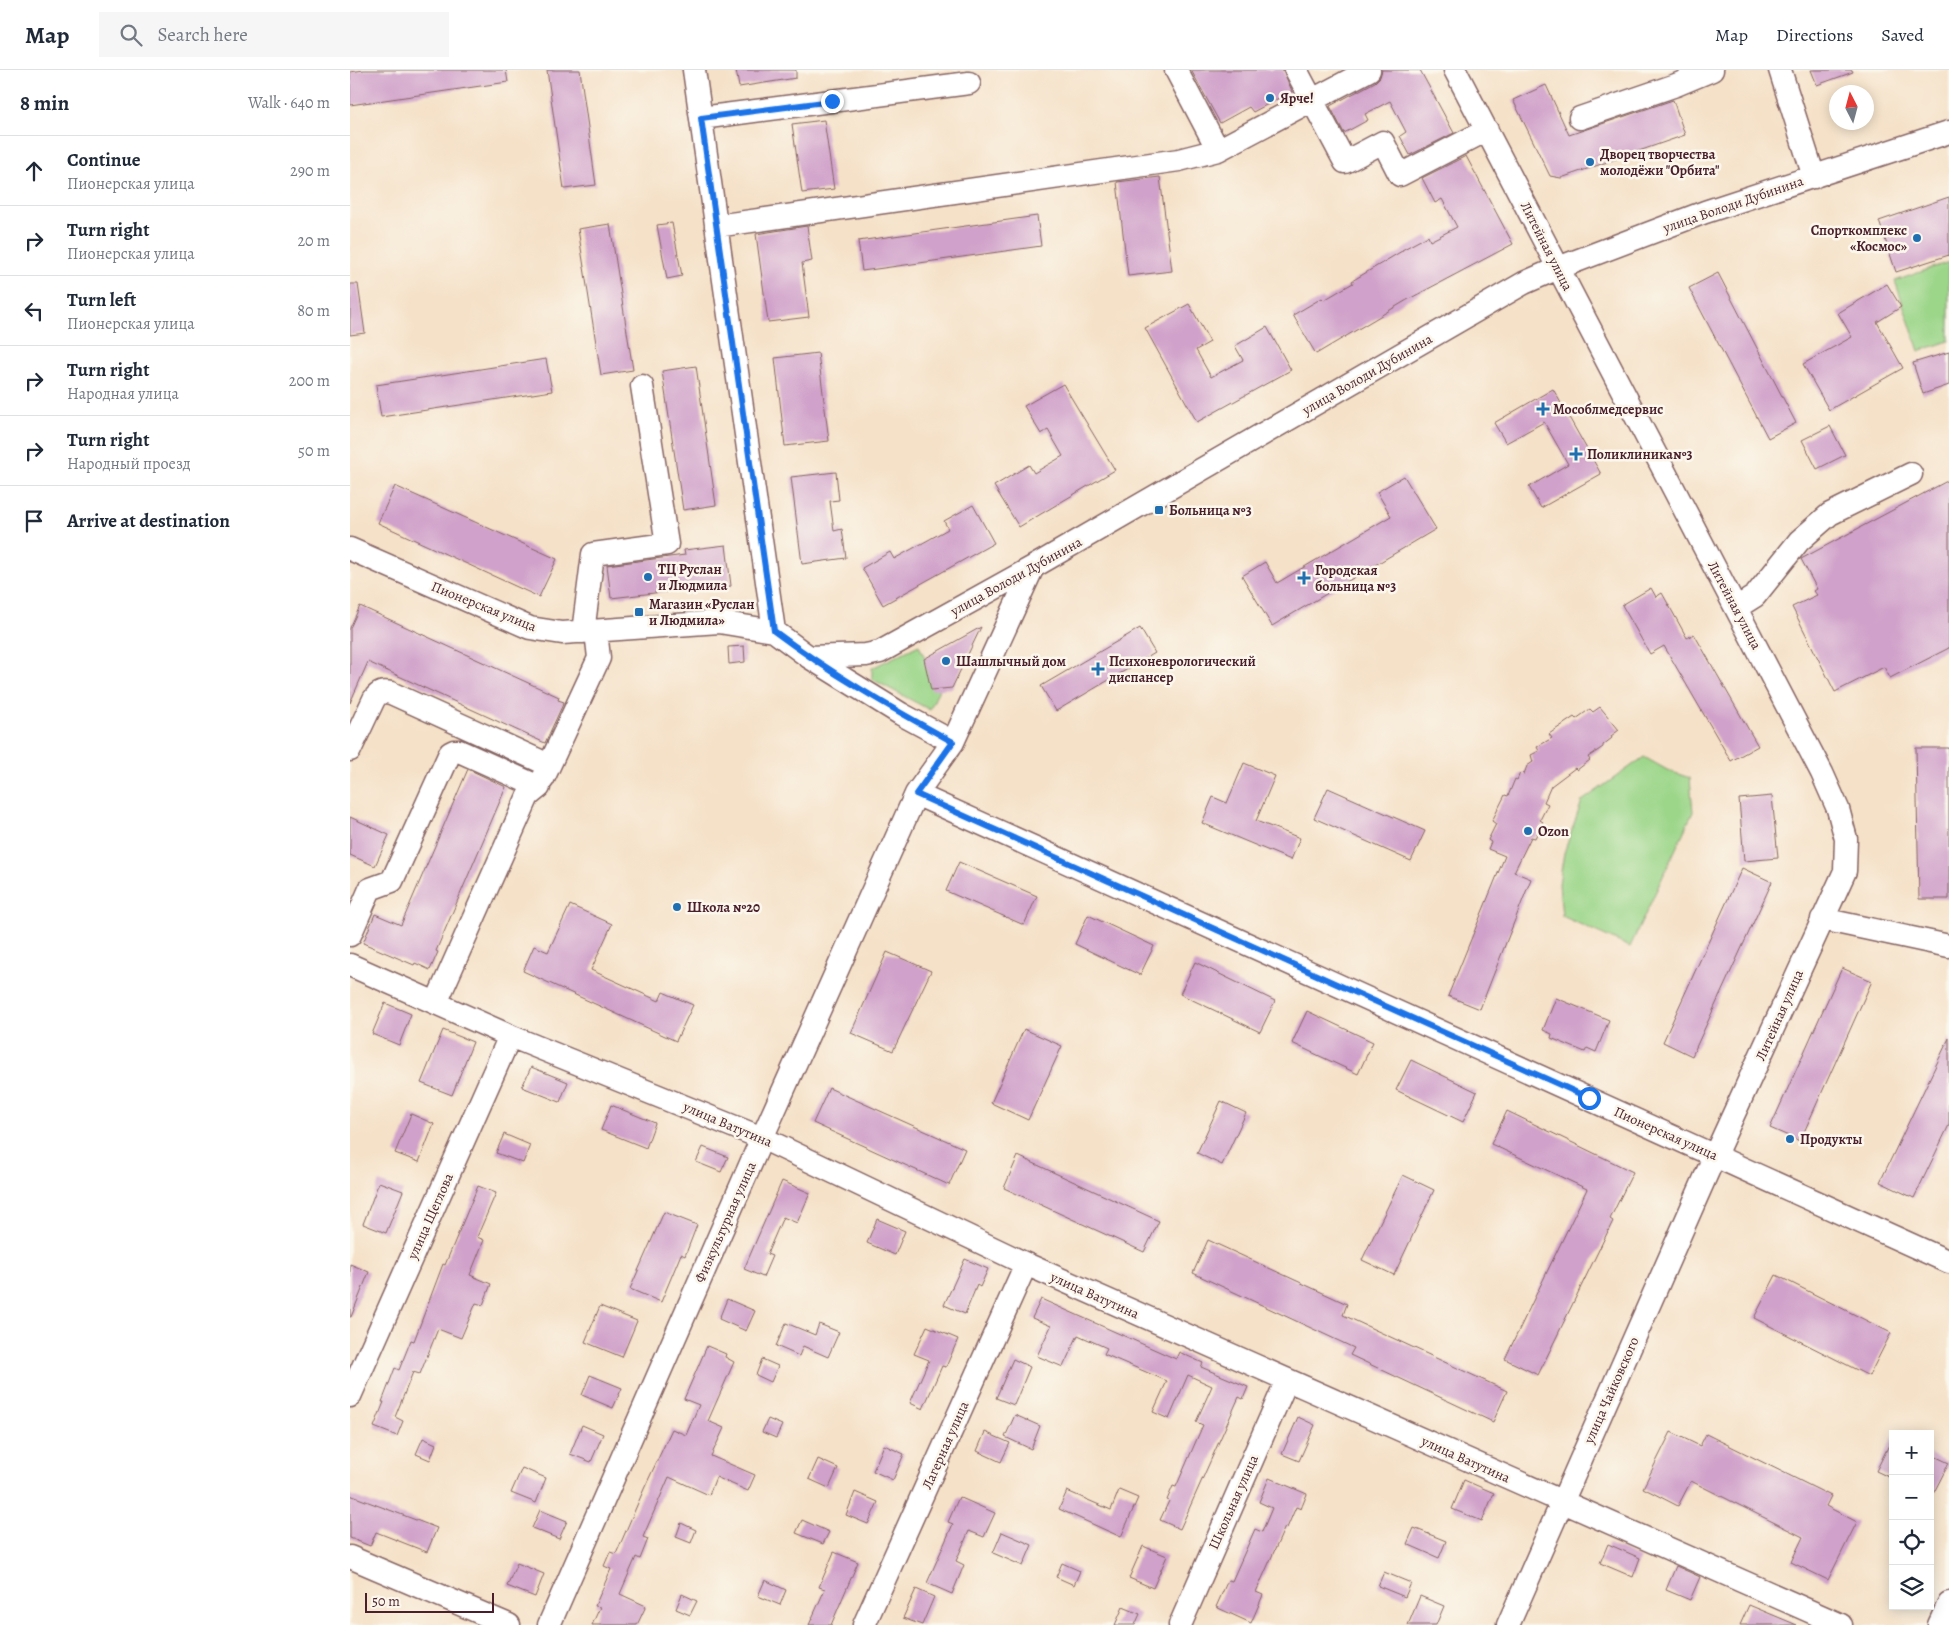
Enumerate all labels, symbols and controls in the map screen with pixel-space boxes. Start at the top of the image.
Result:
search box [99,12,449,57]
text: Map [25,19,69,51]
icon: search [117,21,145,49]
text: Search here [157,22,248,48]
text: Map [1715,23,1748,47]
text: Directions [1776,23,1853,47]
text: Saved [1881,23,1924,47]
north arrow [1829,85,1874,130]
text: 8 min [20,89,69,117]
place label: Ярче! [1280,89,1314,108]
route end [821,90,844,113]
text: Walk · 640 m [248,92,330,114]
marker: Ярче! [1264,92,1276,104]
place label: Дворец творчества молодёжи "Орбита" [1600,145,1720,180]
text: Continue [67,147,141,173]
marker: Дворец творчества молодёжи "Орбита" [1584,156,1596,168]
icon: ahead [20,157,48,185]
text: 290 m [290,160,330,182]
street label: улица Володи Дубинина [1659,171,1806,238]
text: Пионерская улица [67,173,195,195]
street label: Литейная улица [1516,198,1577,295]
text: Turn right [67,217,149,243]
place label: Спорткомплекс «Космос» [1811,221,1907,256]
icon: right [20,227,48,255]
text: 20 m [297,230,330,252]
marker: Спорткомплекс «Космос» [1911,232,1923,244]
text: Пионерская улица [67,243,195,265]
text: Turn left [67,287,136,313]
icon: left [20,297,48,325]
text: 80 m [297,300,330,322]
text: Пионерская улица [67,313,195,335]
street label: улица Володи Дубинина [1298,329,1436,420]
text: Turn right [67,357,149,383]
icon: right [20,367,48,395]
text: 200 m [289,370,330,392]
text: Народная улица [67,383,179,405]
place label: Мособлмедсервис [1553,400,1663,419]
marker: Мособлмедсервис [1537,403,1549,415]
text: Turn right [67,427,149,453]
icon: right [20,437,48,465]
text: 50 m [298,440,330,462]
place label: Поликлиника№3 [1587,445,1693,464]
marker: Поликлиника№3 [1569,447,1583,461]
text: Народный проезд [67,453,191,475]
place label: Больница №3 [1169,501,1252,520]
marker: Больница №3 [1153,504,1165,516]
icon: arrive [20,507,48,535]
text: Arrive at destination [67,508,230,534]
street label: улица Володи Дубинина [946,532,1086,621]
street label: Литейная улица [1703,558,1766,653]
place label: ТЦ Руслан и Людмила [658,560,728,595]
place label: Городская больница №3 [1315,561,1396,596]
marker: ТЦ Руслан и Людмила [642,571,654,583]
marker: Городская больница №3 [1297,571,1311,585]
street label: Пионерская улица [428,577,540,636]
place label: Магазин «Руслан и Людмила» [649,595,754,630]
marker: Магазин «Руслан и Людмила» [633,606,645,618]
place label: Шашлычный дом [956,652,1067,671]
place label: Психоневрологический диспансер [1108,652,1256,687]
marker: Шашлычный дом [940,655,952,667]
marker: Психоневрологический диспансер [1091,662,1105,676]
place label: Ozon [1538,822,1569,841]
marker: Ozon [1522,825,1534,837]
place label: Школа №20 [687,898,760,917]
marker: Школа №20 [671,901,683,913]
street label: Литейная улица [1751,966,1808,1064]
route start [1578,1087,1601,1110]
street label: улица Ватутина [679,1097,776,1152]
street label: Пионерская улица [1611,1102,1721,1165]
place label: Продукты [1800,1130,1862,1149]
marker: Продукты [1784,1133,1796,1145]
street label: Физкультурная улица [690,1158,761,1286]
street label: улица Щеглова [403,1170,458,1263]
street label: улица Ватутина [1047,1267,1143,1324]
street label: улица Чайковского [1579,1334,1644,1448]
street label: Лагерная улица [918,1398,974,1492]
map controls [1889,1430,1934,1610]
button: + [1889,1430,1934,1475]
street label: улица Ватутина [1418,1431,1514,1488]
street label: Школьная улица [1204,1451,1263,1553]
button: − [1889,1475,1934,1520]
button: locate [1889,1520,1934,1565]
button: layers [1889,1565,1934,1610]
scale bar [365,1590,494,1613]
text: 50 m [372,1592,400,1611]

